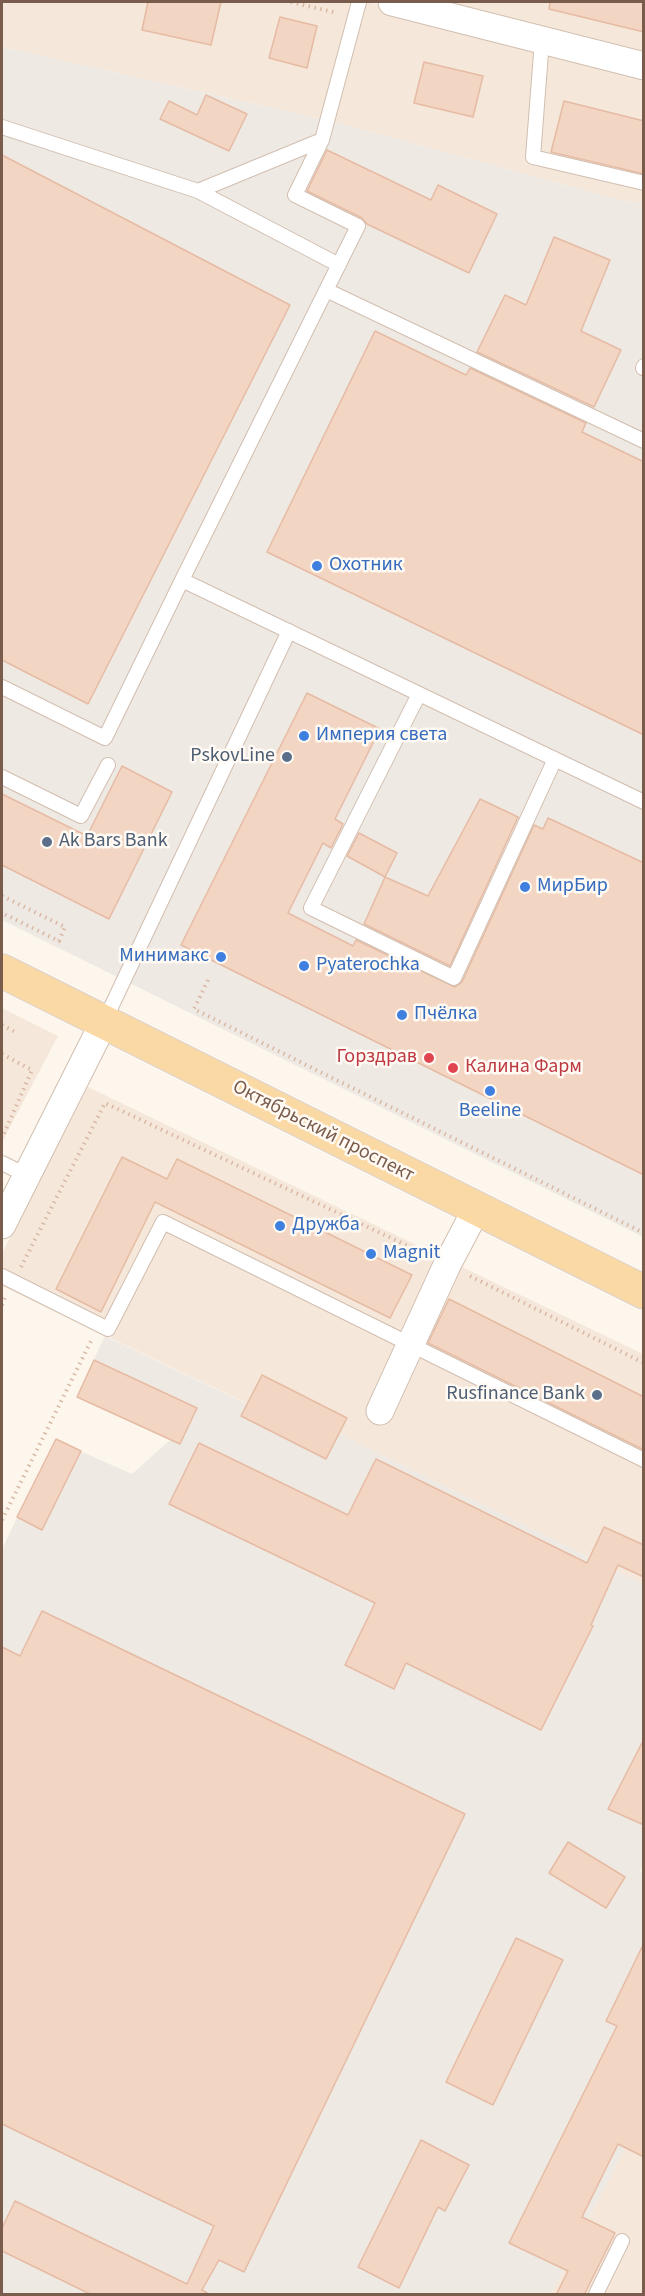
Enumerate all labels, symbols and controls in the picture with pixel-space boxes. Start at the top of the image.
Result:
place label: Охотник [329,554,403,578]
marker: Охотник [310,559,324,573]
place label: Империя света [316,724,447,748]
marker: Империя света [297,729,311,743]
place label: PskovLine [190,745,275,769]
marker: PskovLine [280,750,294,764]
place label: Ak Bars Bank [59,830,168,854]
marker: Ak Bars Bank [40,835,54,849]
place label: МирБир [537,875,608,899]
marker: МирБир [518,880,532,894]
place label: Минимакс [119,945,209,969]
marker: Минимакс [214,950,228,964]
place label: Pyaterochka [316,954,420,978]
marker: Pyaterochka [297,959,311,973]
place label: Пчёлка [414,1003,477,1027]
marker: Пчёлка [395,1008,409,1022]
place label: Горздрав [337,1046,417,1070]
marker: Горздрав [422,1051,436,1065]
place label: Калина Фарм [465,1056,582,1080]
marker: Калина Фарм [446,1061,460,1075]
street label: Октябрьский проспект [228,1076,418,1188]
marker: Beeline [483,1084,497,1098]
place label: Beeline [459,1100,521,1124]
place label: Дружба [292,1214,360,1238]
marker: Дружба [273,1219,287,1233]
place label: Magnit [383,1242,440,1266]
marker: Magnit [364,1247,378,1261]
place label: Rusfinance Bank [446,1383,585,1407]
marker: Rusfinance Bank [590,1388,604,1402]

